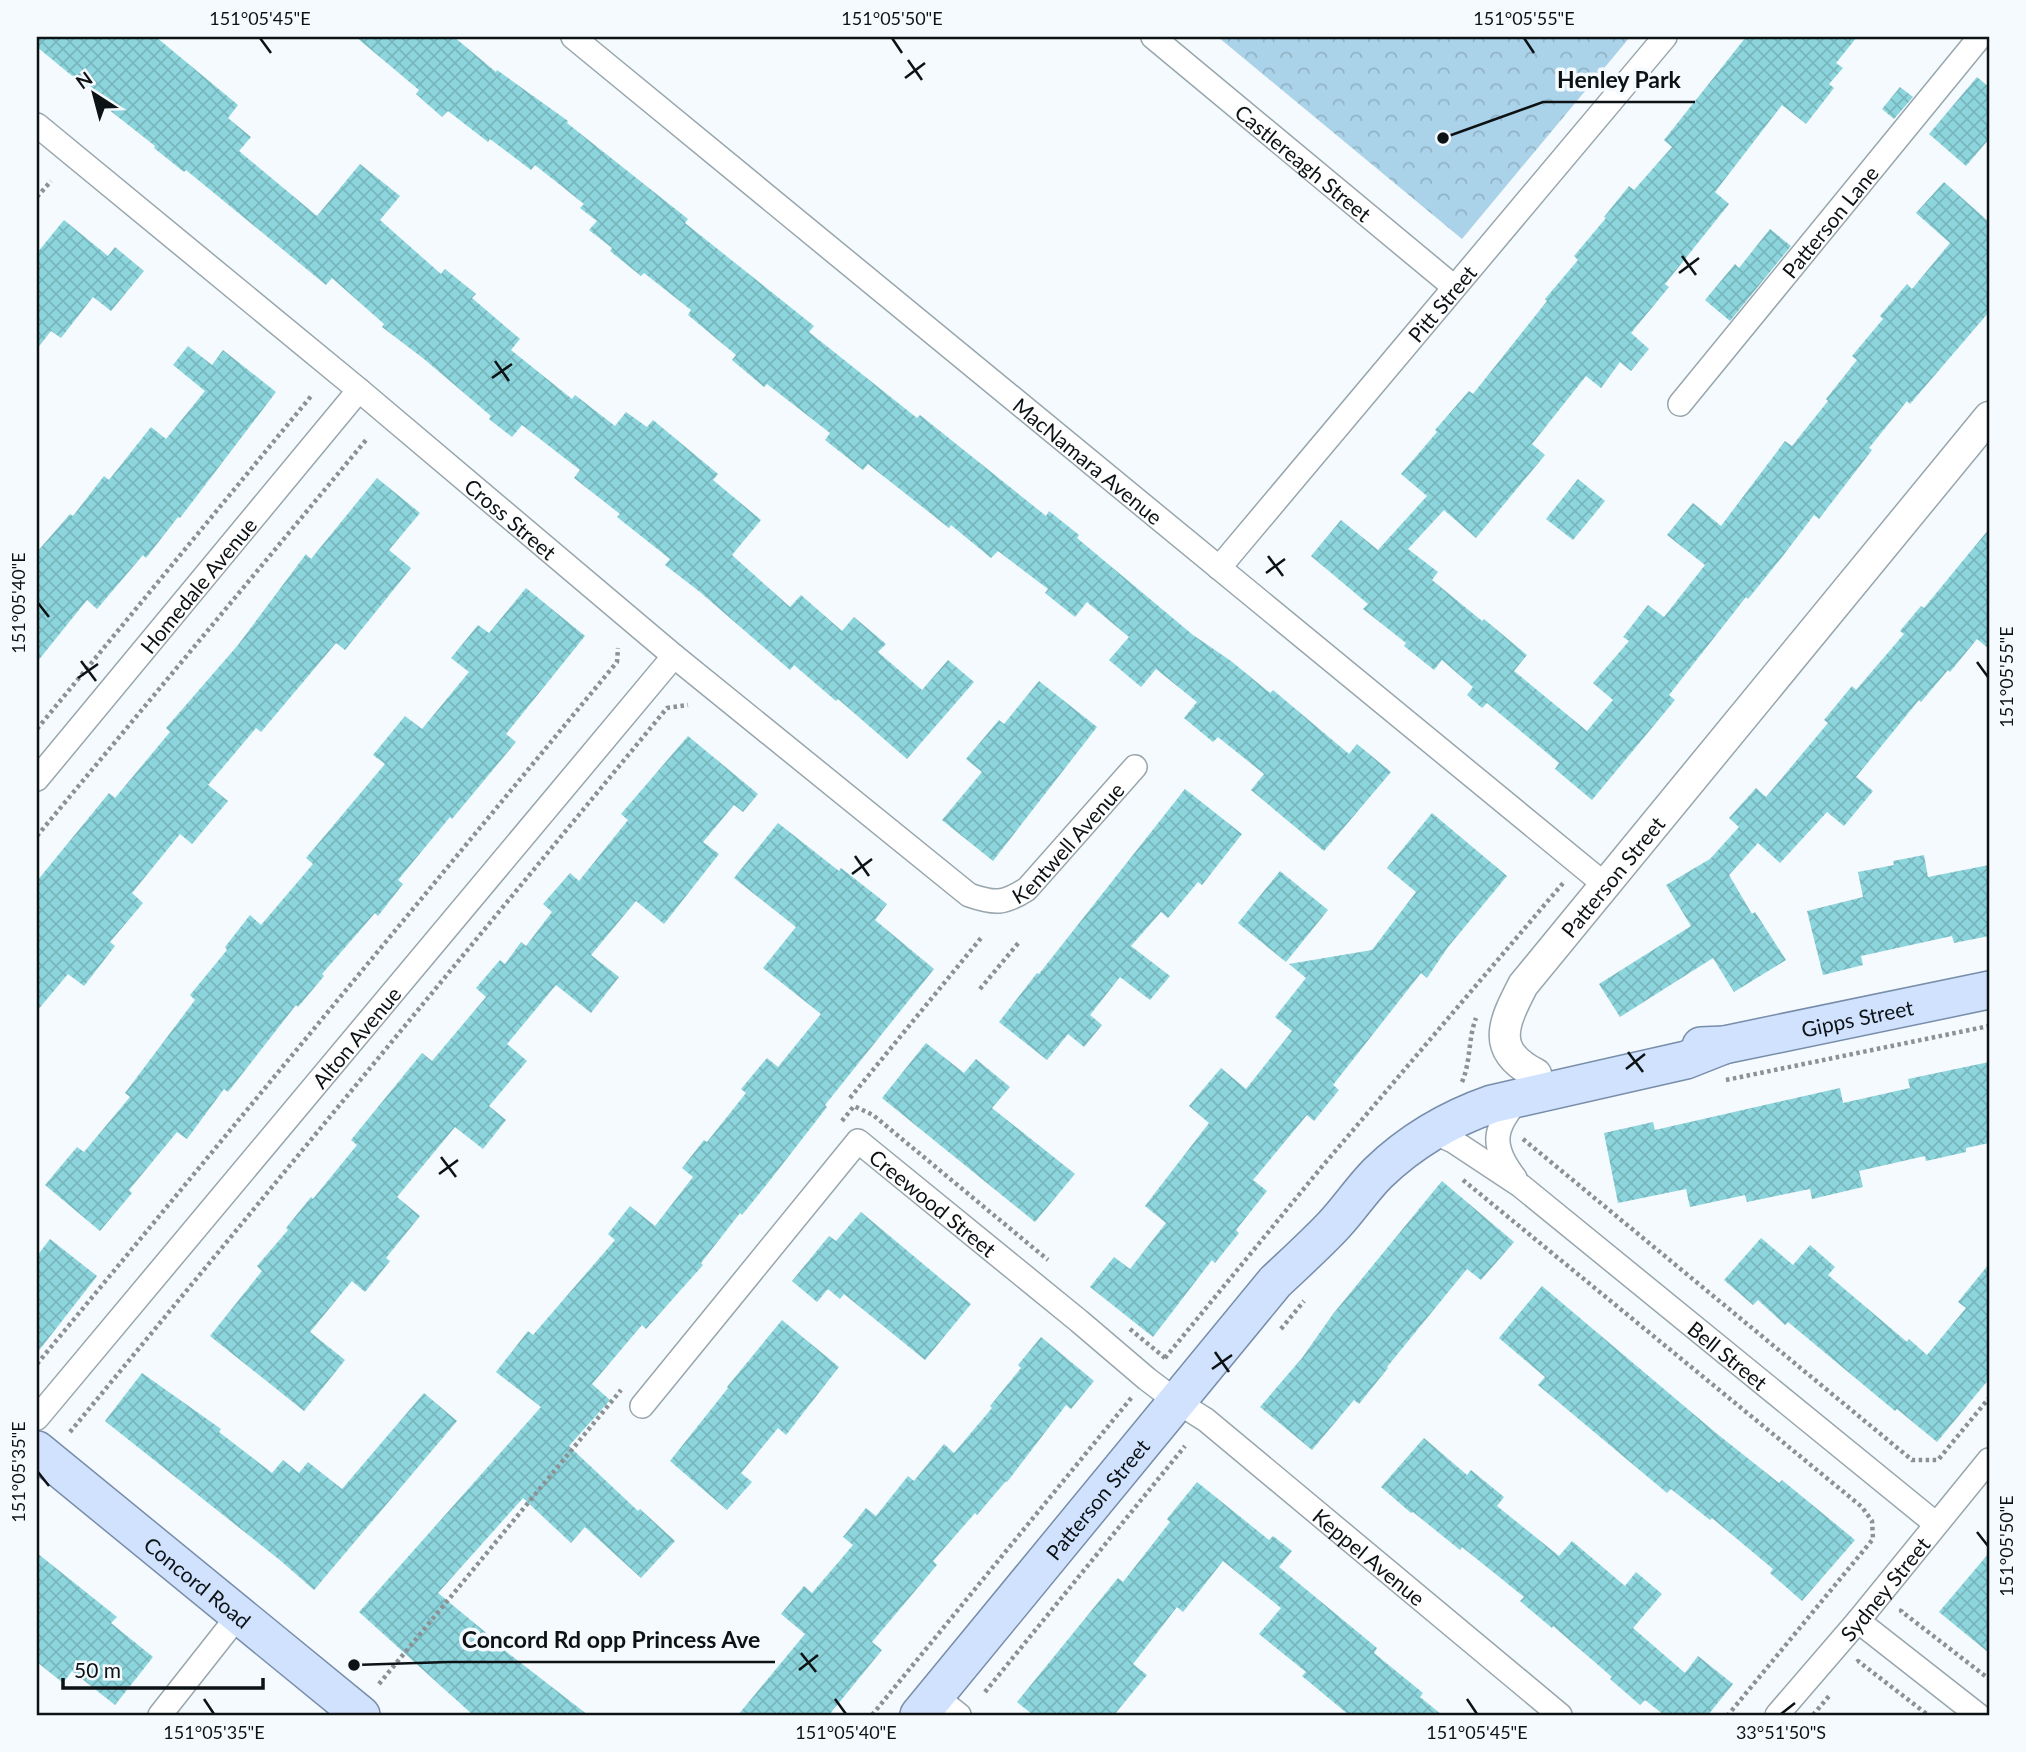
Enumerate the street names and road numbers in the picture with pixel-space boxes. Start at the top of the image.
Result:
street label: Castlereagh Street [1231,99,1377,226]
street label: Patterson Lane [1776,160,1883,283]
street label: Pitt Street [1402,259,1481,347]
street label: MacNamara Avenue [1009,392,1168,529]
street label: Cross Street [460,473,562,564]
street label: Homedale Avenue [134,512,261,658]
street label: Kentwell Avenue [1007,777,1128,908]
street label: Patterson Street [1555,810,1669,942]
street label: Alton Avenue [306,981,405,1092]
street label: Gipps Street [1799,993,1916,1041]
street label: Creewood Street [865,1143,1002,1262]
street label: Bell Street [1683,1315,1773,1395]
street label: Patterson Street [1040,1433,1154,1564]
street label: Keppel Avenue [1308,1502,1431,1610]
street label: Concord Road [140,1531,256,1633]
street label: Sydney Street [1835,1531,1934,1645]

